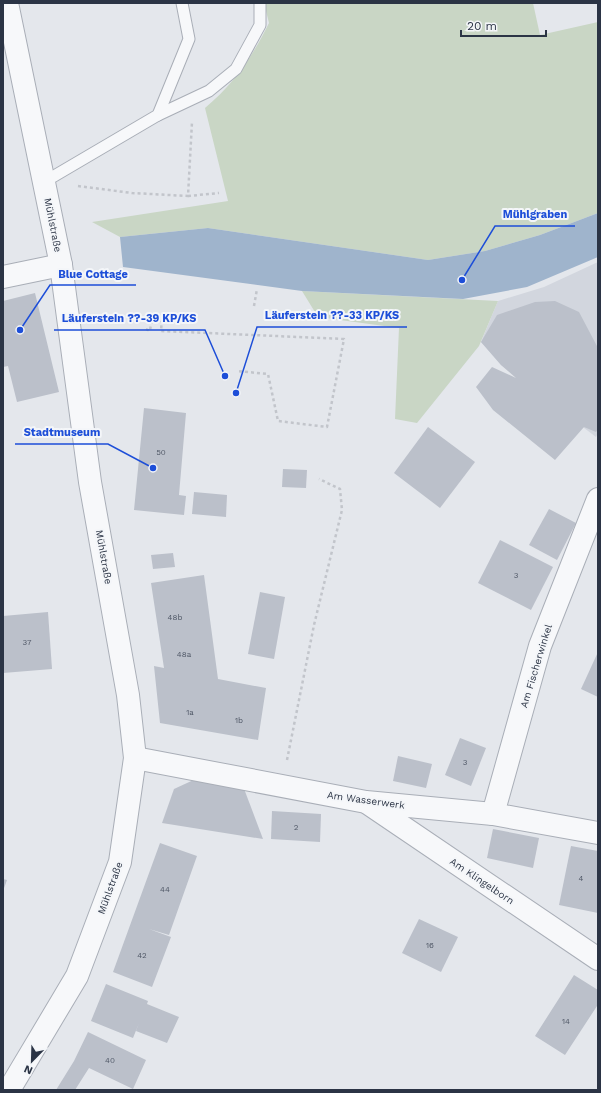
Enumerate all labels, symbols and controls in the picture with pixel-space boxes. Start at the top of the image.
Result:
scale bar [461,12,546,38]
text: 20 m [467,19,497,33]
street label: Mühlstraße [42,197,64,253]
callout: Mühlgraben [495,203,575,226]
text: Mühlgraben [503,208,567,221]
callout: Blue Cottage [50,262,136,285]
text: Blue Cottage [58,268,128,281]
callout: Läuferstein ??-33 KP/KS [257,304,407,327]
callout: Läuferstein ??-39 KP/KS [54,307,205,330]
text: Läuferstein ??-33 KP/KS [265,309,399,322]
text: Läuferstein ??-39 KP/KS [62,312,196,325]
callout: Stadtmuseum [15,421,108,444]
text: Stadtmuseum [24,426,100,439]
house number: 50 [156,448,166,457]
street label: Mühlstraße [94,529,114,585]
house number: 3 [514,571,519,580]
house number: 48b [168,613,182,622]
street label: Am Fischerwinkel [518,623,554,709]
house number: 37 [23,638,32,647]
house number: 48a [177,650,192,659]
house number: 1a [186,708,194,717]
house number: 1b [235,716,243,725]
house number: 3 [463,758,468,767]
street label: Am Wasserwerk [326,789,406,811]
house number: 2 [294,823,299,832]
street label: Am Klingelborn [448,856,516,906]
street label: Mühlstraße [95,860,125,916]
house number: 4 [579,874,584,883]
house number: 44 [160,885,170,894]
house number: 16 [426,941,434,950]
house number: 42 [137,951,147,960]
house number: 14 [562,1017,570,1026]
north arrow [12,1041,52,1081]
house number: 40 [105,1056,115,1065]
text: N [22,1062,35,1077]

